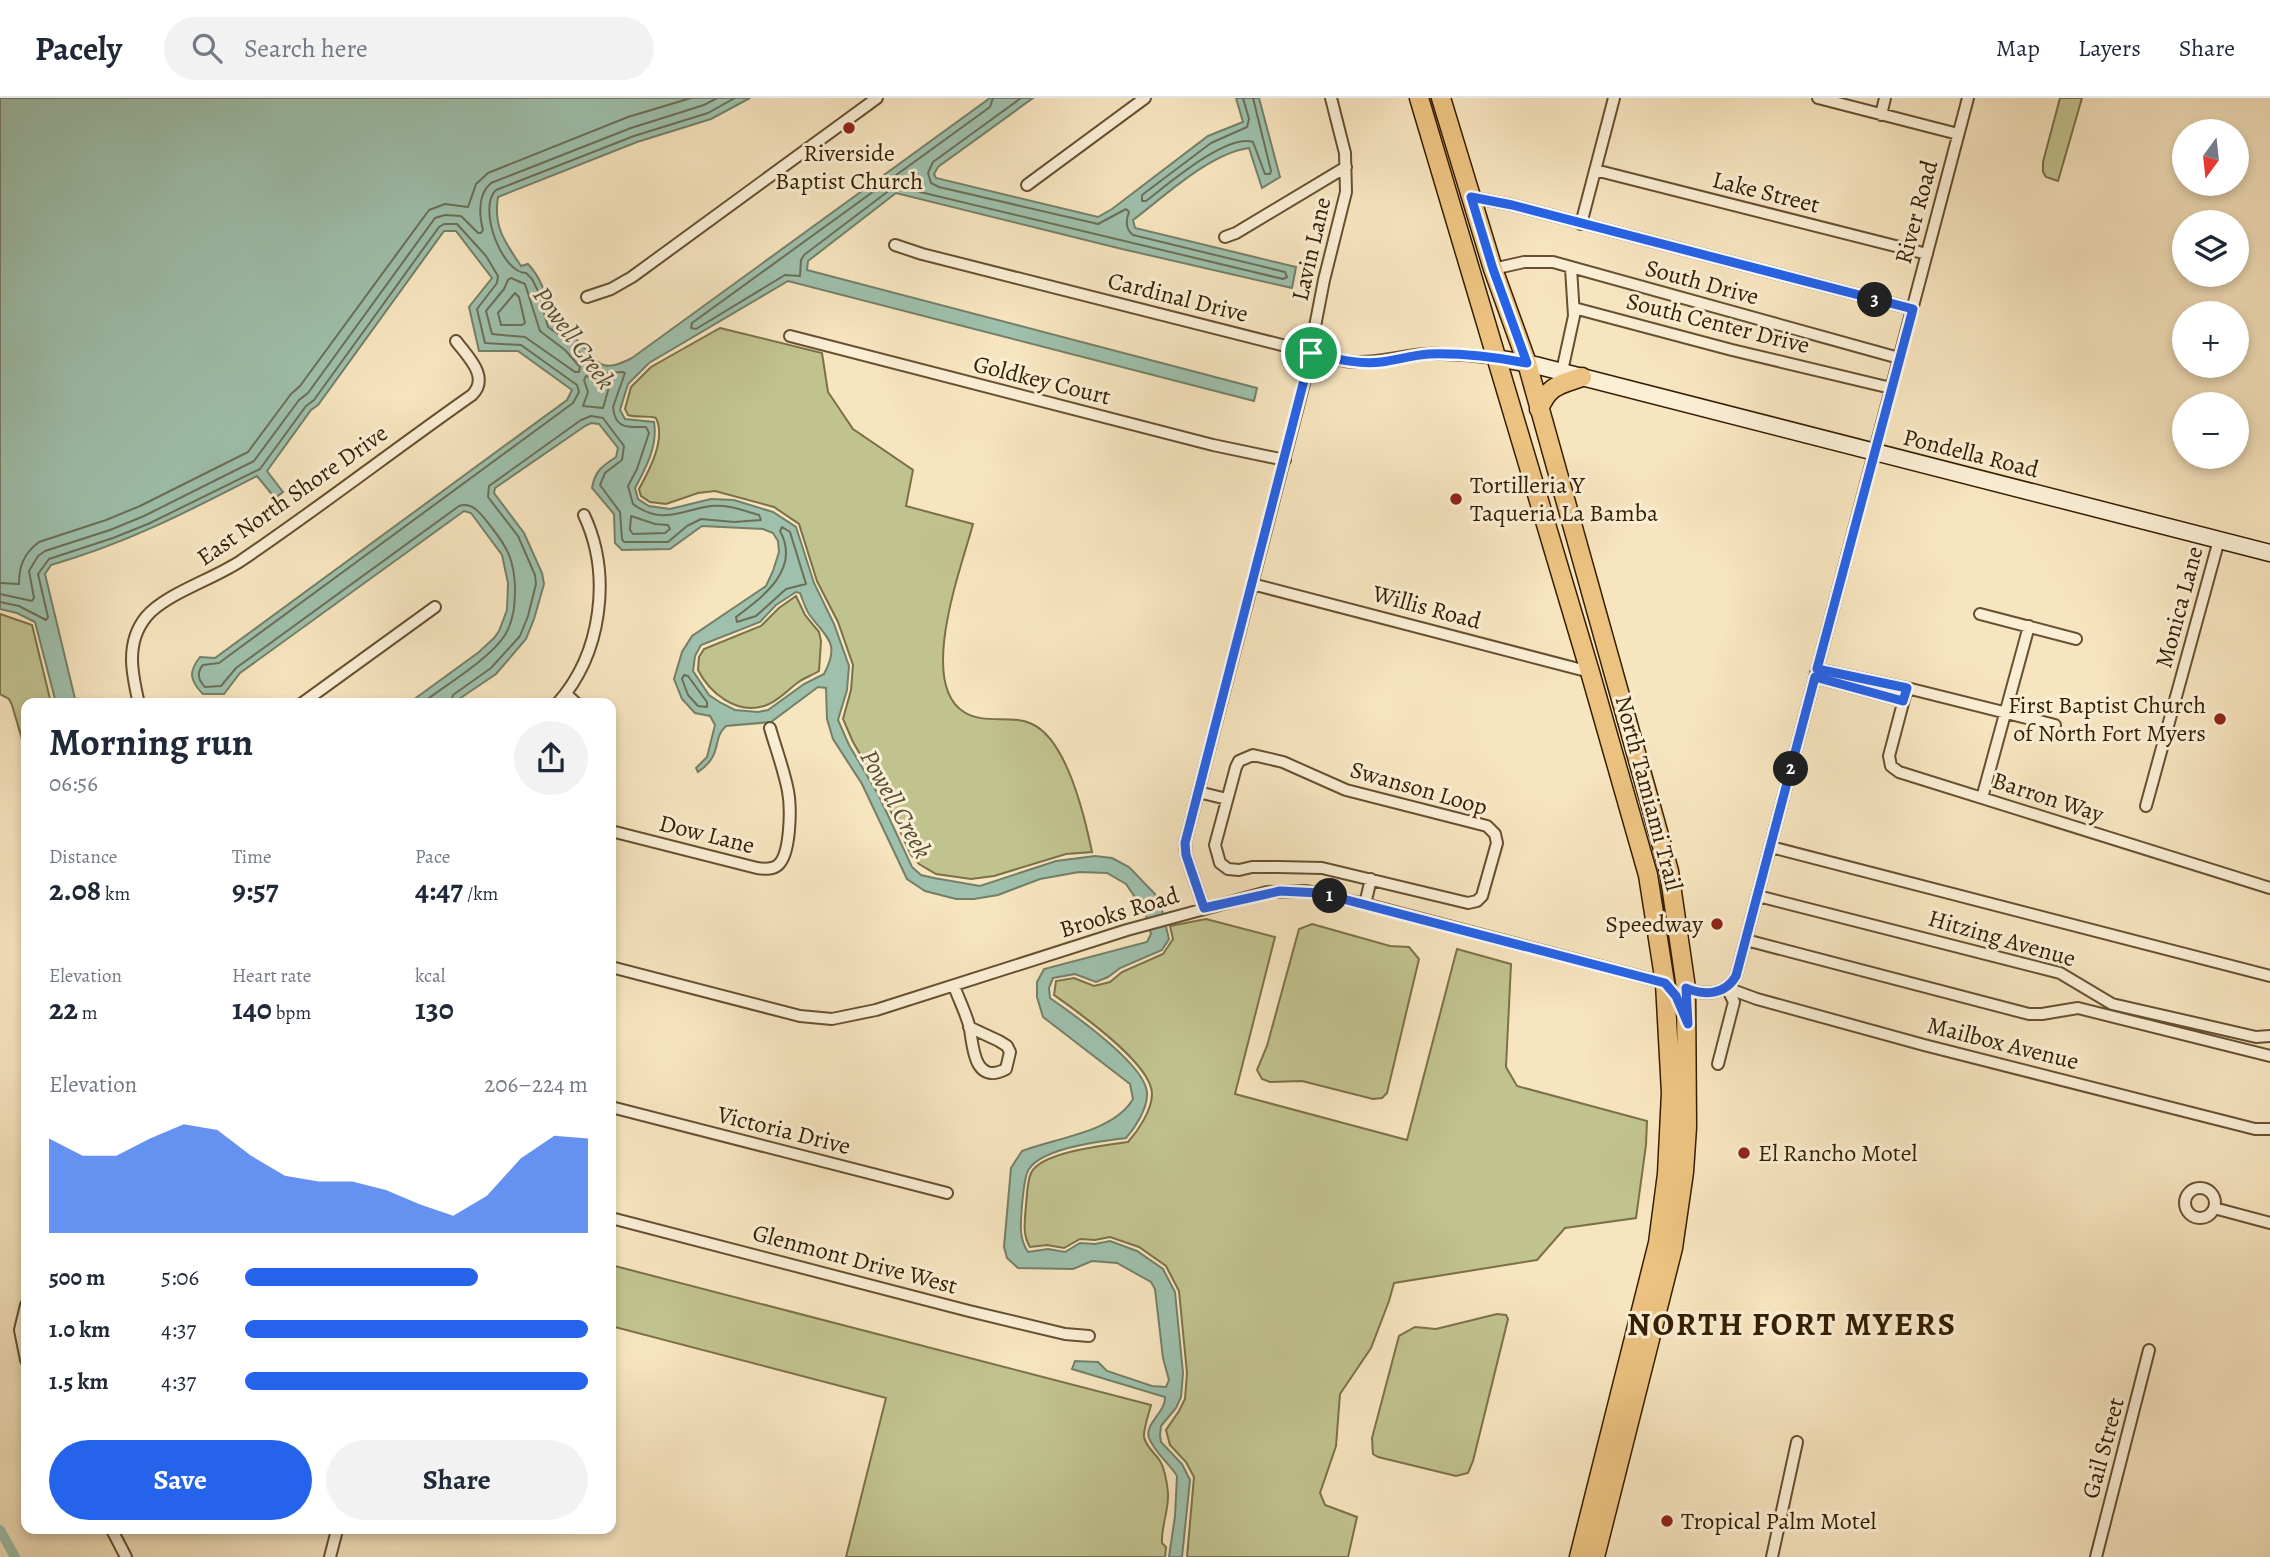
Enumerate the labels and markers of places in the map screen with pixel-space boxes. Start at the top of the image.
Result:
marker: Riverside Baptist Church [841,120,857,136]
place label: Riverside Baptist Church [775,137,923,197]
pin: 3 [1857,282,1892,318]
pin [1281,323,1341,383]
place label: Tortilleria Y Taqueria La Bamba [1470,469,1659,529]
marker: Tortilleria Y Taqueria La Bamba [1448,491,1464,507]
place label: First Baptist Church of North Fort Myers [2008,689,2206,749]
marker: First Baptist Church of North Fort Myers [2212,711,2228,727]
pin: 2 [1774,752,1809,786]
pin: 1 [1312,878,1348,914]
place label: Speedway [1605,908,1703,940]
marker: Speedway [1709,916,1725,932]
place label: El Rancho Motel [1758,1137,1917,1169]
marker: El Rancho Motel [1736,1145,1752,1161]
place label: Tropical Palm Motel [1681,1505,1876,1537]
marker: Tropical Palm Motel [1659,1513,1675,1529]

